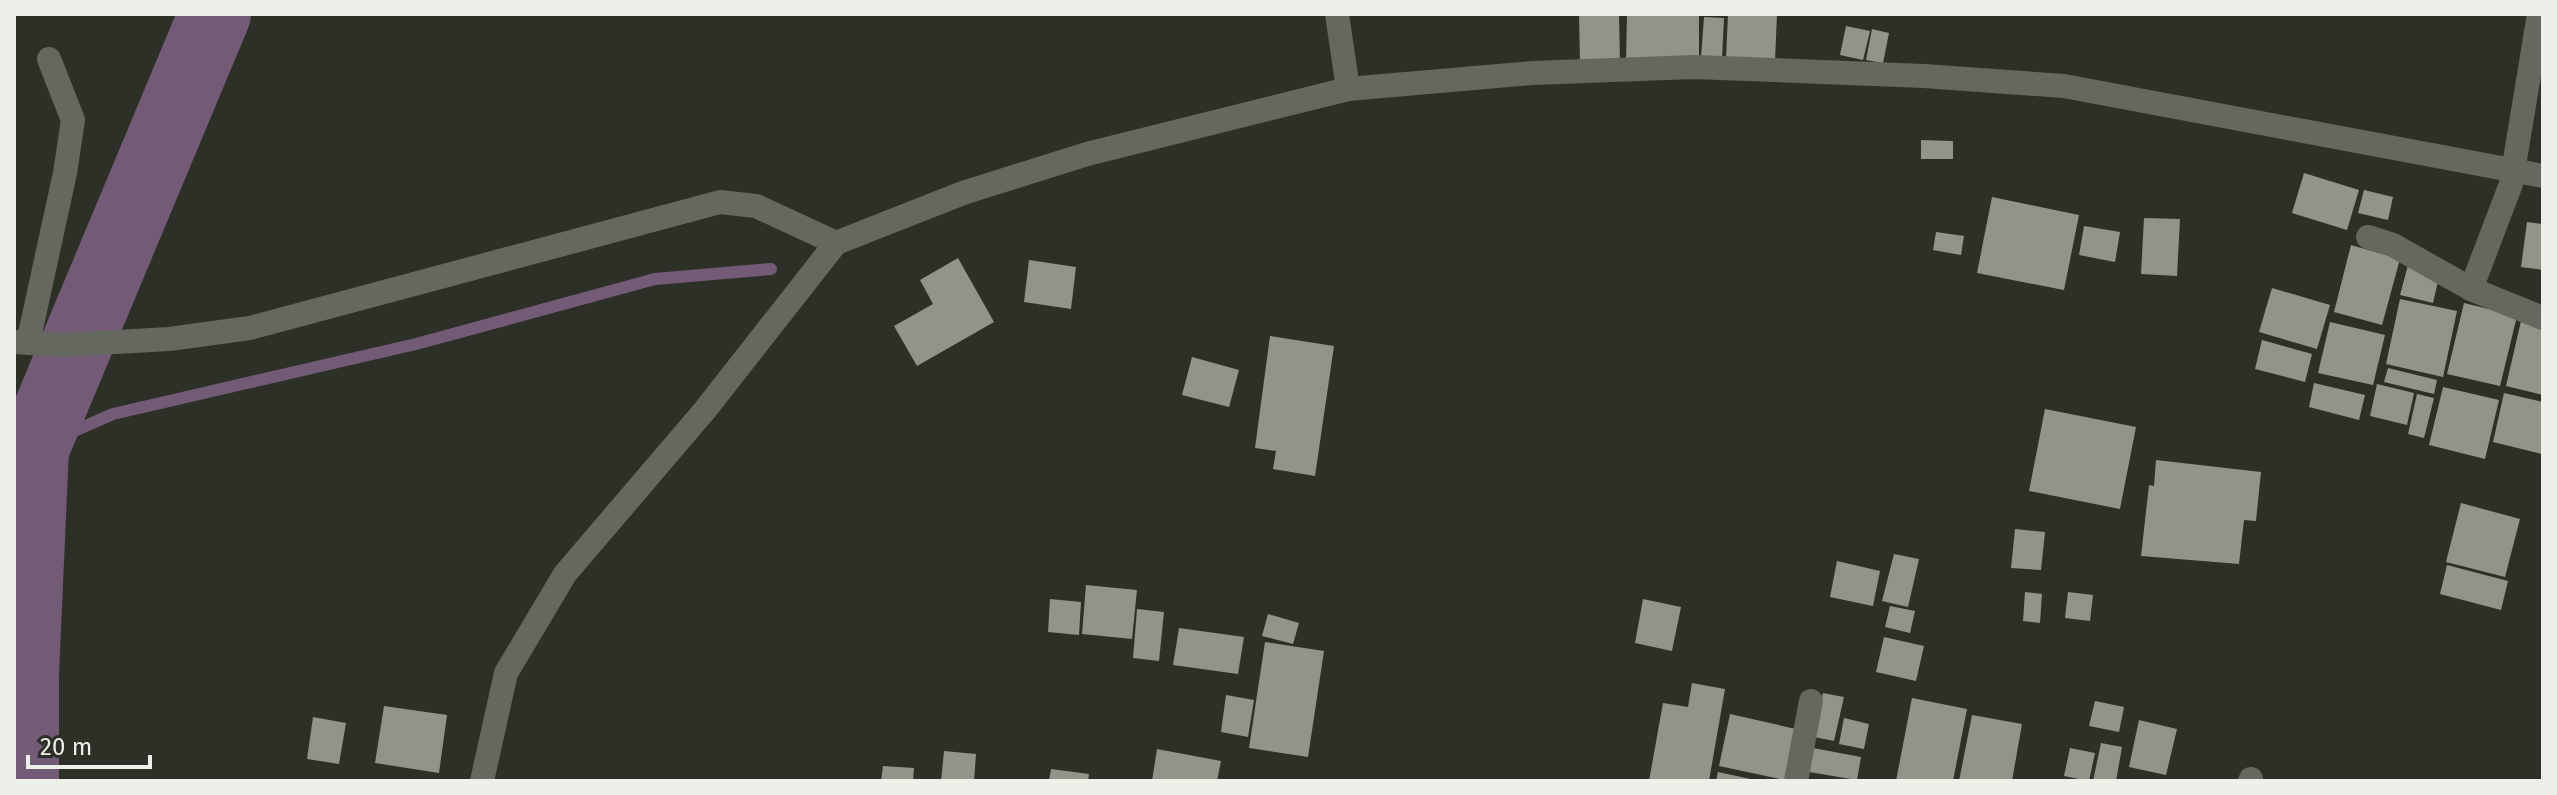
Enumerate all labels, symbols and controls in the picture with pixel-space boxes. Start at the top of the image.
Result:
scale bar [28,719,150,769]
text: 20 m [40,733,92,761]

